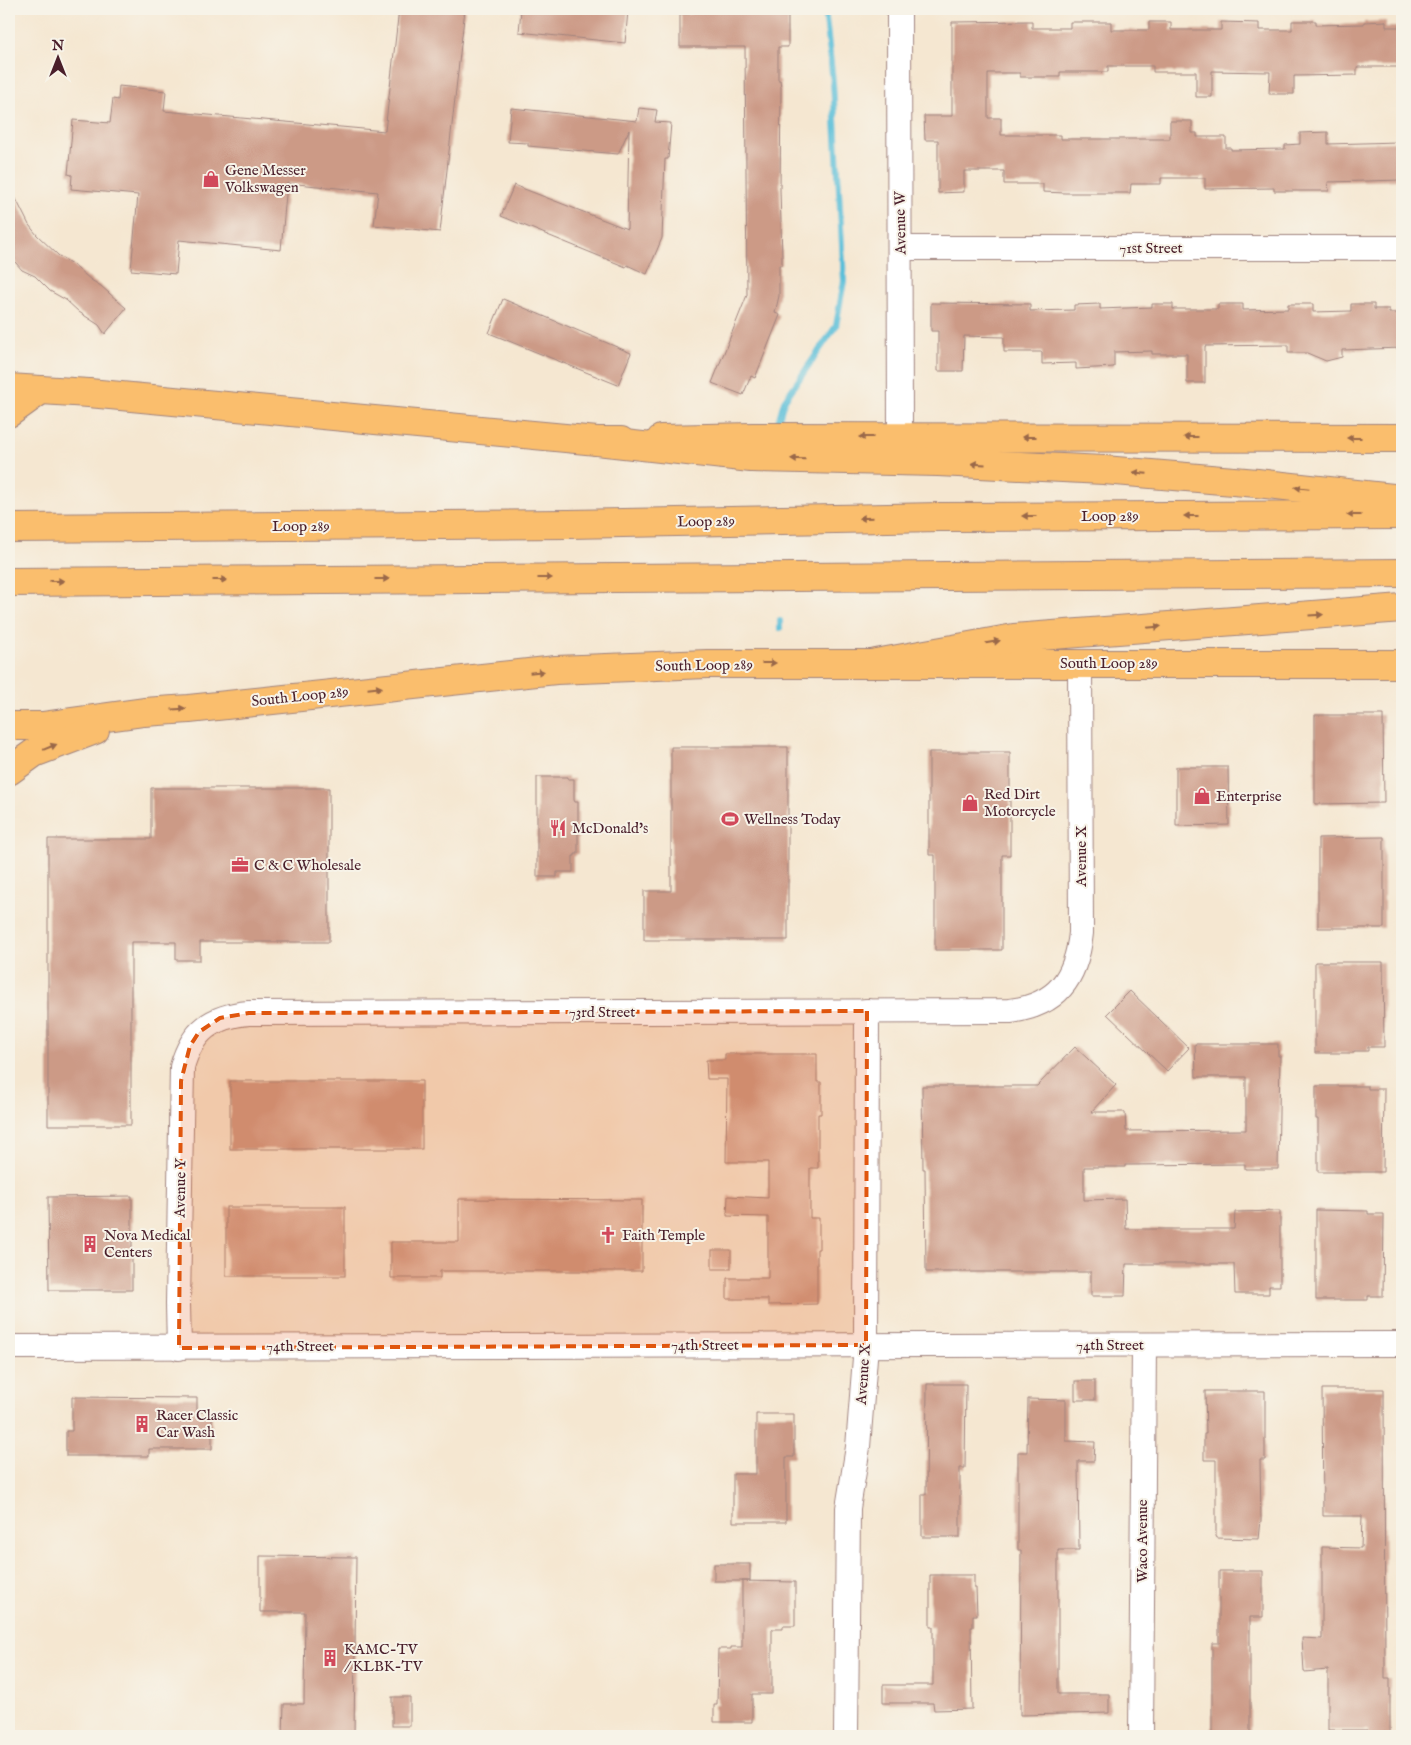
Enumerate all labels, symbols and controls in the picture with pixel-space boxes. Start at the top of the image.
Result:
north arrow [32,32,82,82]
text: N [51,37,64,55]
place label: Gene Messer Volkswagen [224,161,306,197]
shop icon: Gene Messer Volkswagen [201,169,221,189]
street label: Avenue W [890,190,911,256]
street label: 71st Street [1119,239,1183,258]
one-way arrow [858,433,874,441]
one-way arrow [1020,433,1036,441]
one-way arrow [1183,433,1199,441]
one-way arrow [1345,434,1361,442]
one-way arrow [789,455,805,463]
one-way arrow [969,460,985,468]
one-way arrow [1132,469,1148,477]
one-way arrow [1293,484,1309,492]
street label: Loop 289 [1081,507,1139,526]
street label: Loop 289 [677,511,735,532]
one-way arrow [1345,511,1361,519]
one-way arrow [1020,512,1036,520]
one-way arrow [1183,512,1199,520]
one-way arrow [858,514,874,522]
street label: Loop 289 [272,517,330,536]
one-way arrow [537,574,553,582]
one-way arrow [375,575,391,583]
one-way arrow [212,576,228,584]
one-way arrow [50,577,66,585]
one-way arrow [1309,610,1325,618]
one-way arrow [1147,623,1163,631]
one-way arrow [985,638,1001,646]
street label: South Loop 289 [1060,654,1158,673]
street label: South Loop 289 [655,655,753,676]
one-way arrow [761,659,777,667]
one-way arrow [529,668,545,676]
street label: South Loop 289 [250,682,350,711]
one-way arrow [368,684,384,692]
one-way arrow [171,705,187,713]
one-way arrow [43,742,58,750]
place label: Red Dirt Motorcycle [984,785,1056,821]
shop icon: Enterprise [1192,786,1212,806]
place label: Enterprise [1216,787,1282,806]
shop icon: Red Dirt Motorcycle [960,793,980,813]
sports icon: Wellness Today [720,809,740,829]
place label: Wellness Today [744,810,841,829]
restaurant icon: McDonald's [548,818,568,838]
place label: McDonald's [572,819,648,838]
street label: Avenue X [1072,825,1091,888]
office icon: C & C Wholesale [230,855,250,875]
place label: C & C Wholesale [254,856,361,875]
street label: 73rd Street [569,1003,635,1022]
street label: Avenue Y [170,1157,191,1219]
church icon: Faith Temple [598,1225,618,1245]
place label: Nova Medical Centers [104,1226,192,1262]
place label: Faith Temple [622,1226,705,1245]
building icon: Nova Medical Centers [80,1234,100,1254]
street label: 74th Street [671,1336,739,1355]
street label: 74th Street [1076,1336,1144,1355]
street label: 74th Street [266,1337,334,1356]
street label: Avenue X [852,1343,875,1406]
place label: Racer Classic Car Wash [156,1406,238,1442]
building icon: Racer Classic Car Wash [132,1414,152,1434]
street label: Waco Avenue [1133,1499,1152,1583]
place label: KAMC-TV / KLBK-TV [344,1640,424,1676]
building icon: KAMC-TV / KLBK-TV [320,1648,340,1668]

